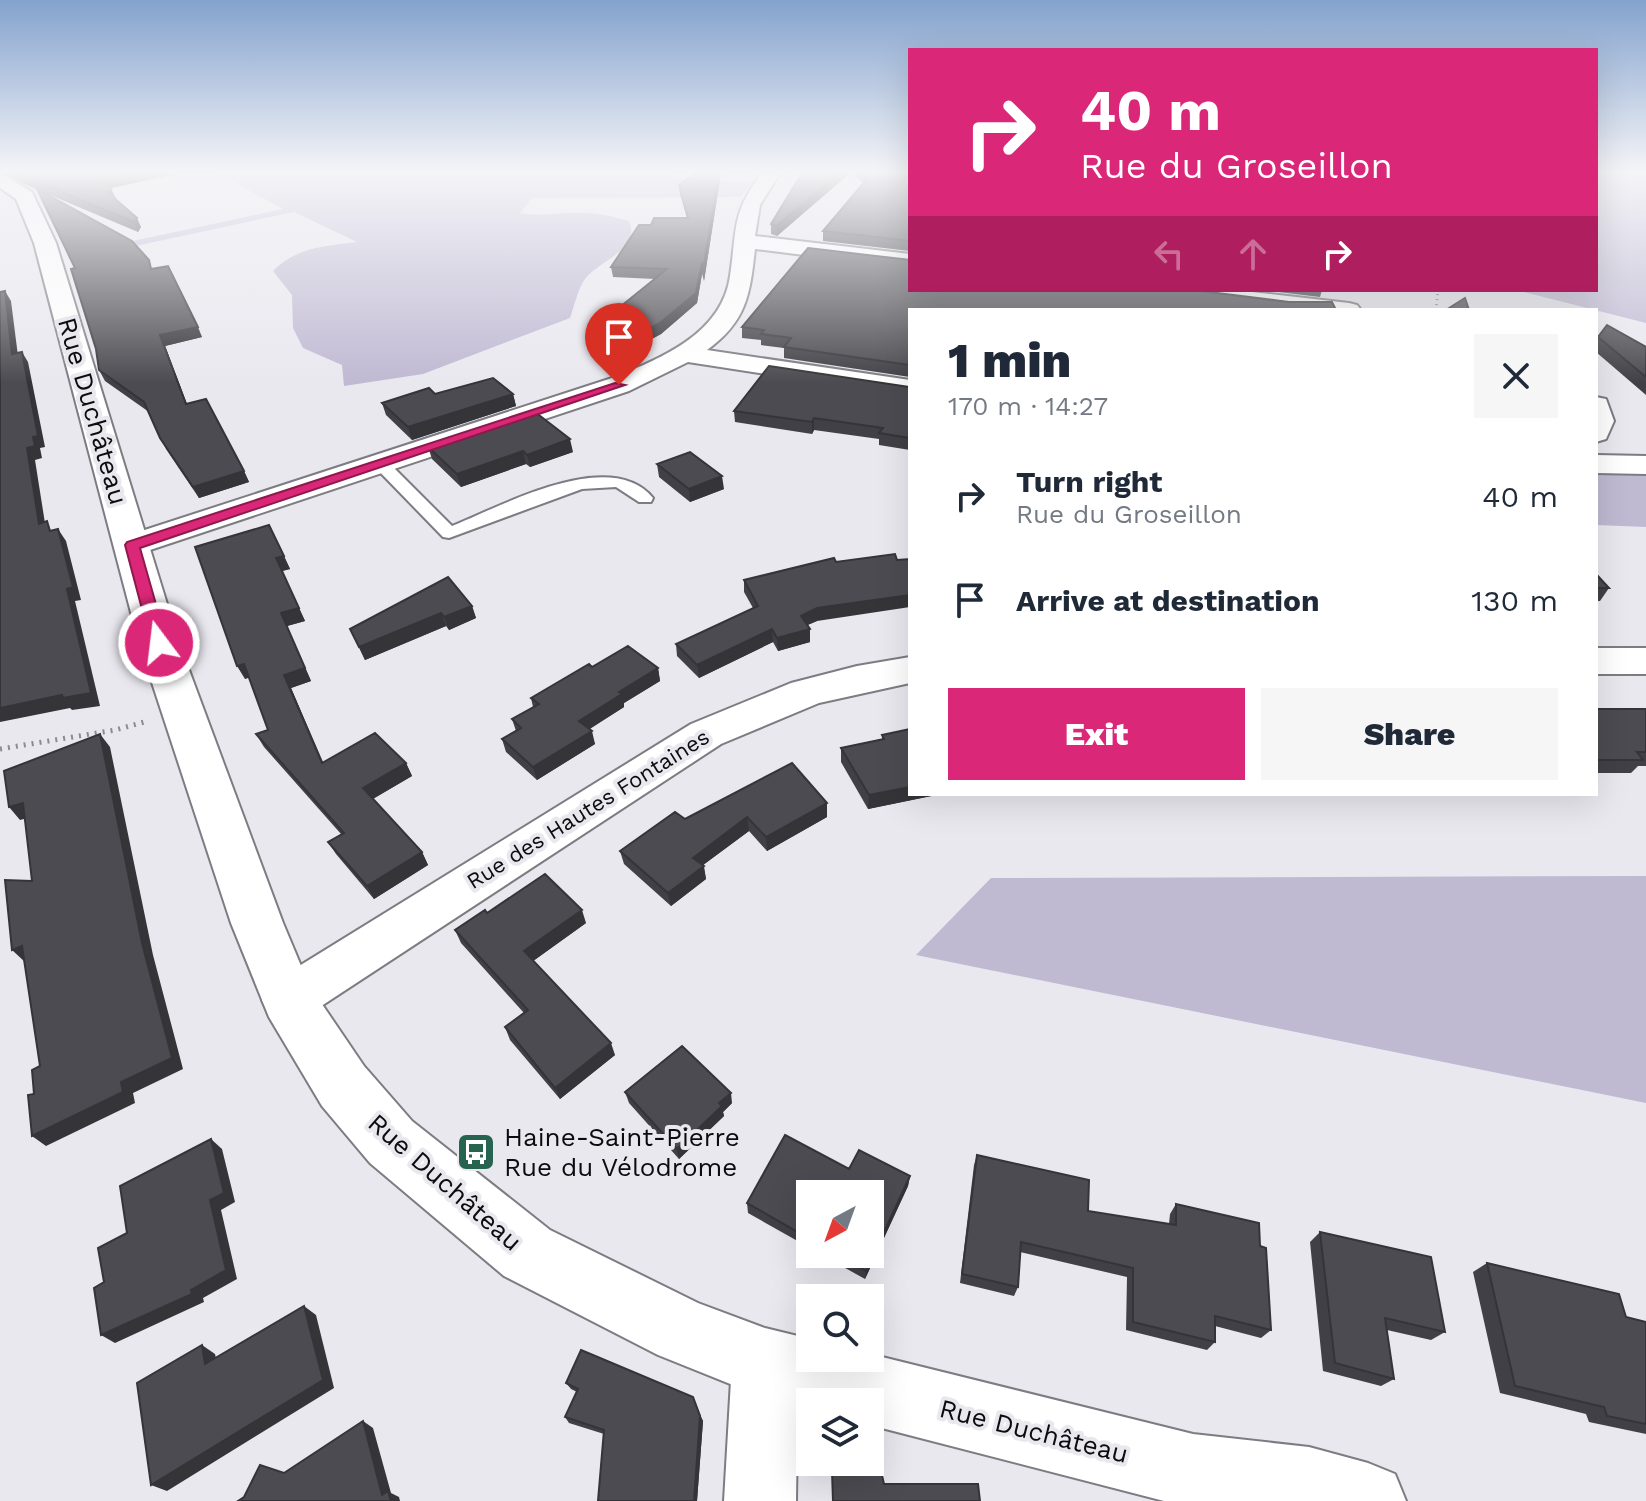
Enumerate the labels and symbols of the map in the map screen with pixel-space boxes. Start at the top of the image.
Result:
pin [585,303,653,385]
street label: Rue Duchâteau [52,314,134,508]
position arrow [117,601,201,685]
street label: Rue des Hautes Fontaines [462,724,714,894]
street label: Rue Duchâteau [362,1107,528,1257]
place label: Haine-Saint-Pierre Rue du Vélodrome [504,1122,740,1182]
bus stop icon: Haine-Saint-Pierre Rue du Vélodrome [455,1131,497,1173]
north arrow [796,1180,884,1268]
street label: Rue Duchâteau [937,1393,1131,1469]

